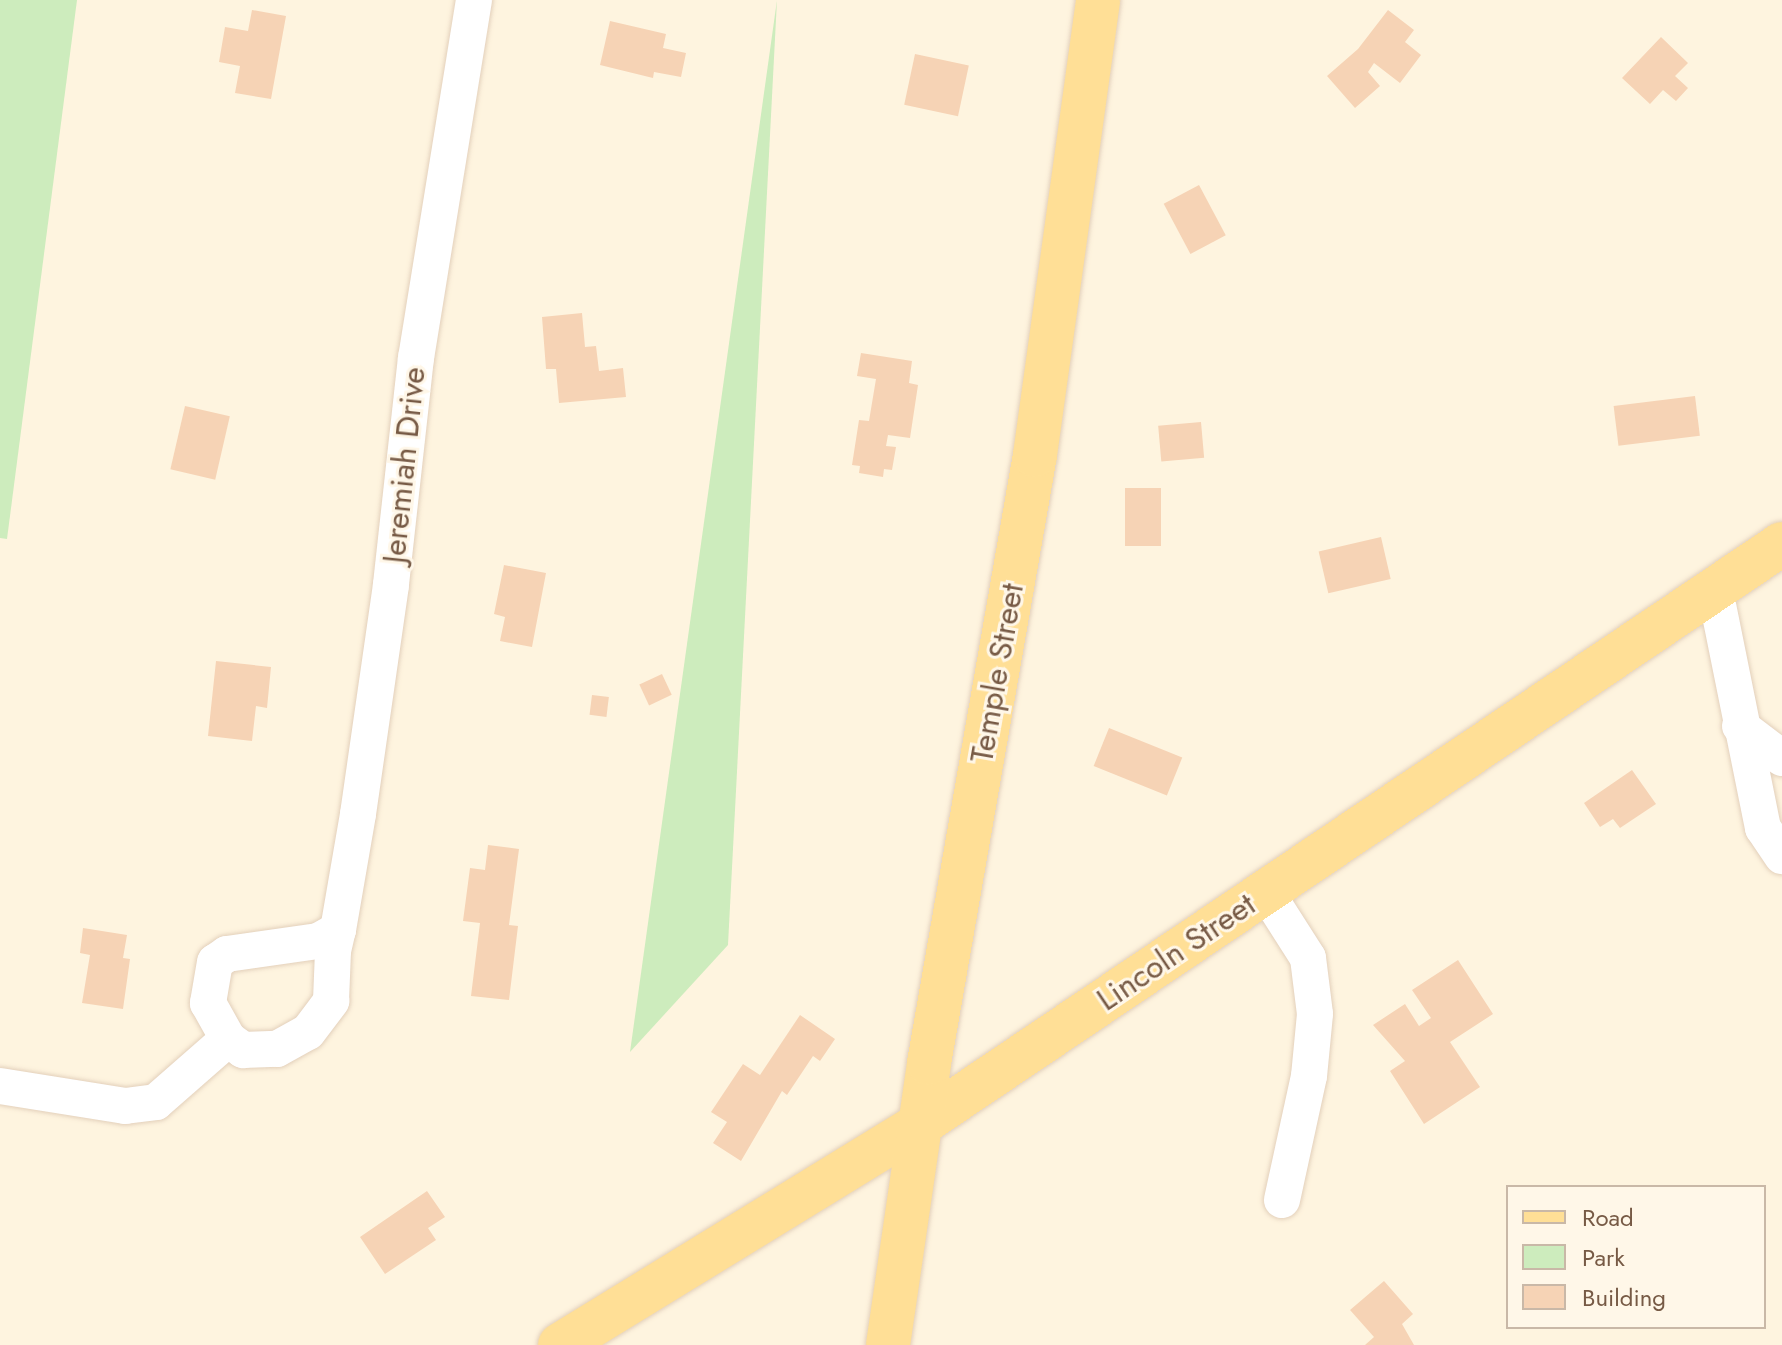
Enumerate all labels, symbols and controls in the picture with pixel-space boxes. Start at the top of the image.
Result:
street label: Jeremiah Drive [375,365,433,565]
street label: Temple Street [962,580,1032,766]
street label: Lincoln Street [1090,885,1262,1019]
legend [1506,1185,1766,1329]
text: Road [1582,1200,1634,1235]
text: Park [1582,1240,1625,1275]
text: Building [1582,1280,1666,1315]

